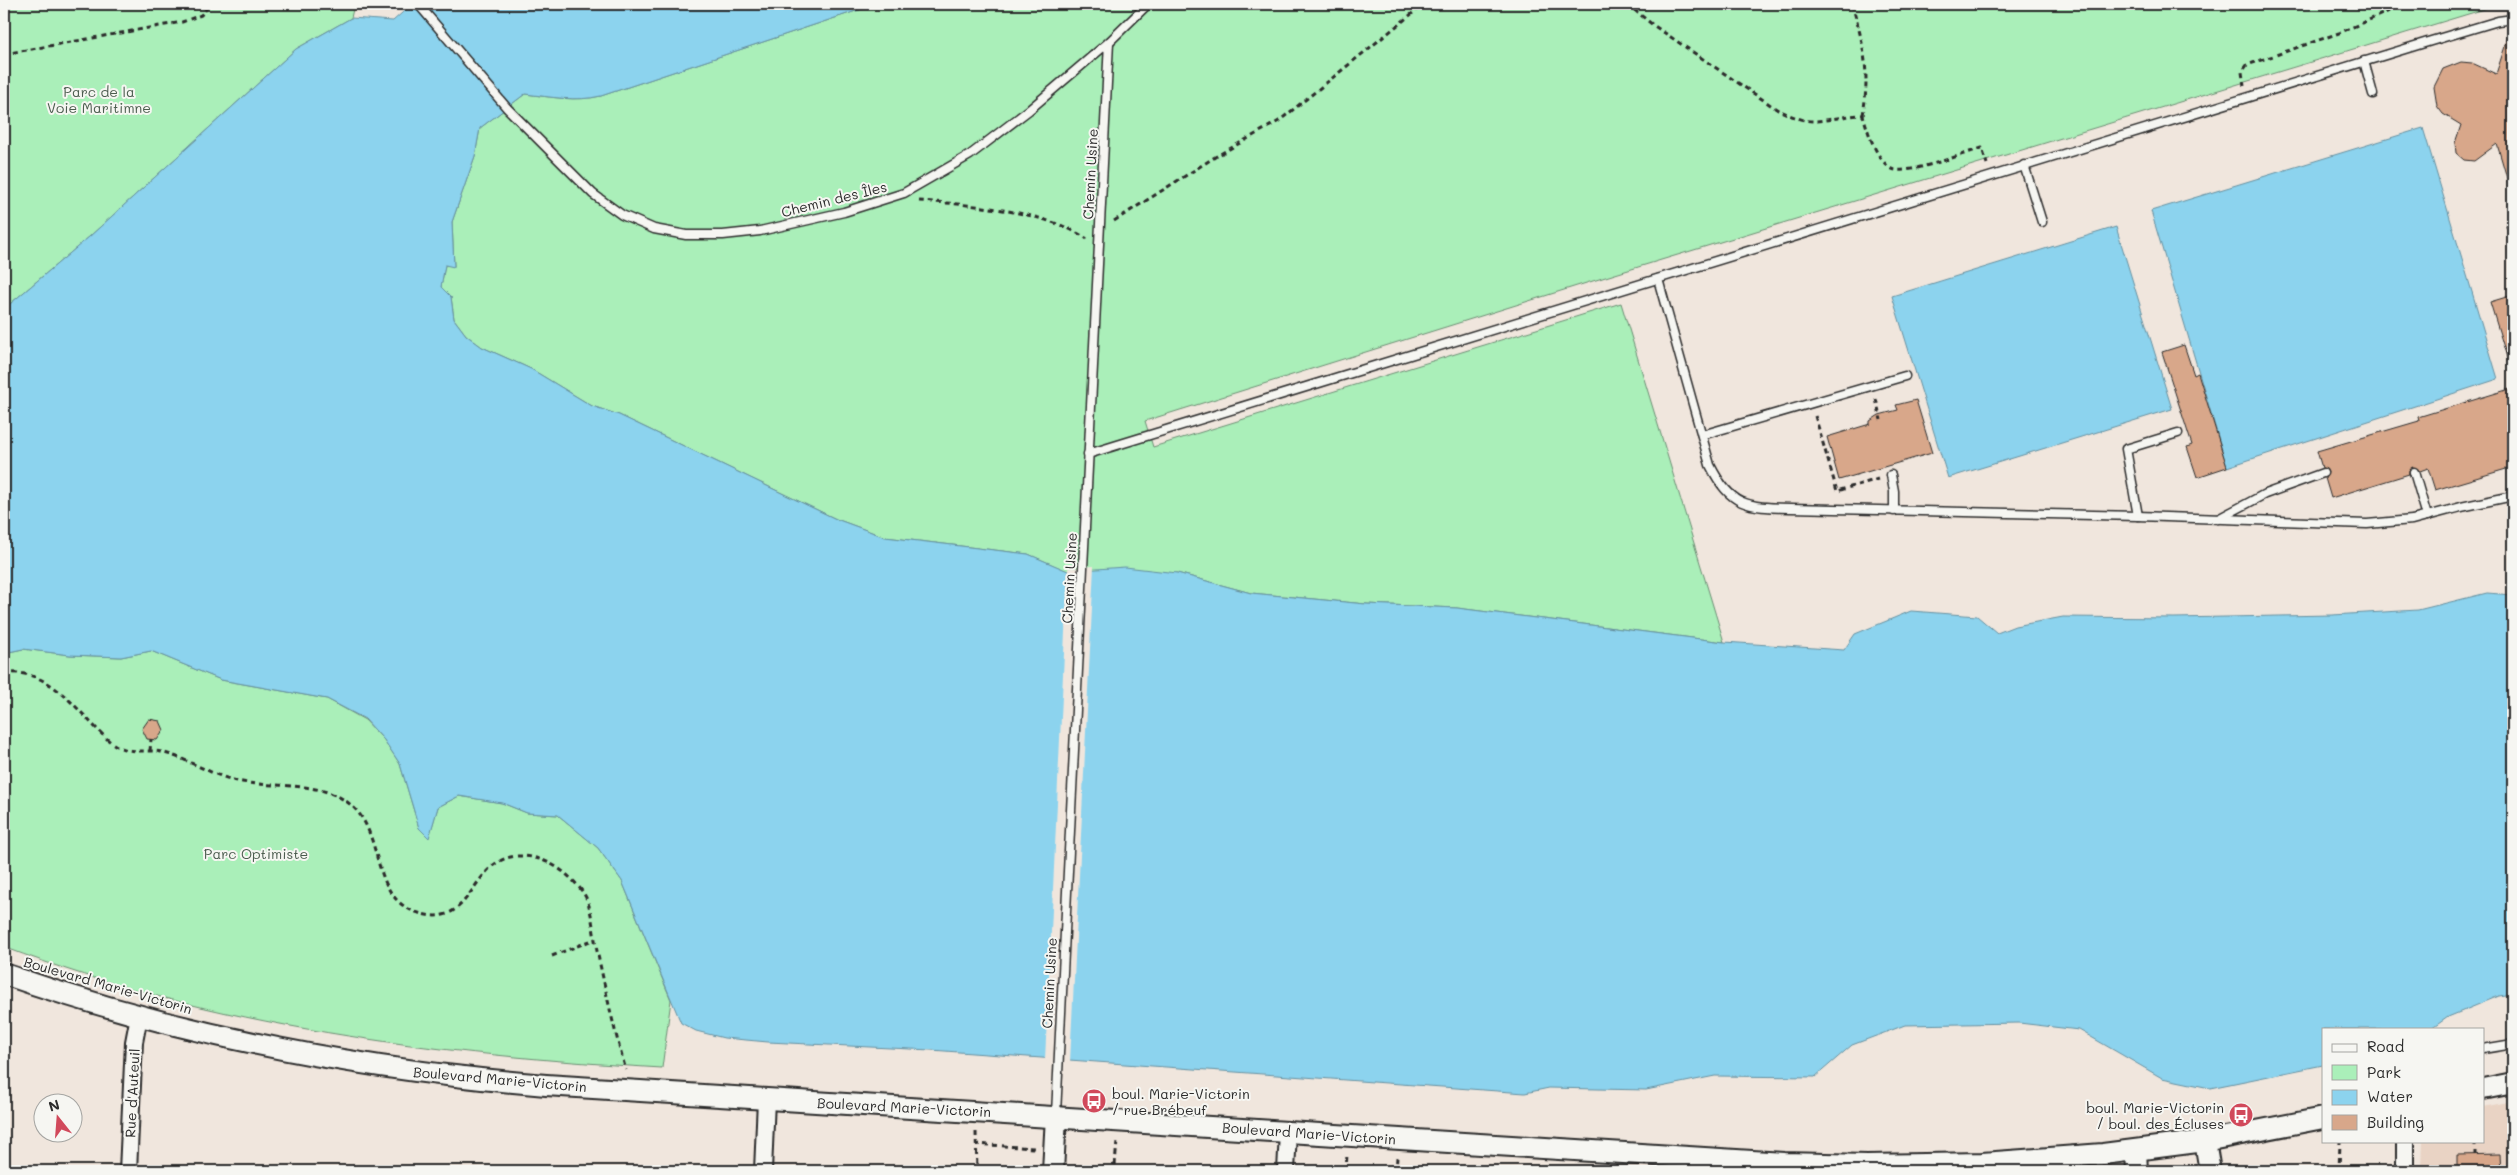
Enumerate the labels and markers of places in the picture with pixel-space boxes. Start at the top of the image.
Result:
place label: boul. Marie-Victorin / rue Brébeuf [1112,1084,1250,1119]
bus stop icon: boul. Marie-Victorin / rue Brébeuf [1081,1088,1107,1114]
place label: boul. Marie-Victorin / boul. des Écluses [2086,1098,2224,1133]
bus stop icon: boul. Marie-Victorin / boul. des Écluses [2228,1102,2254,1128]

